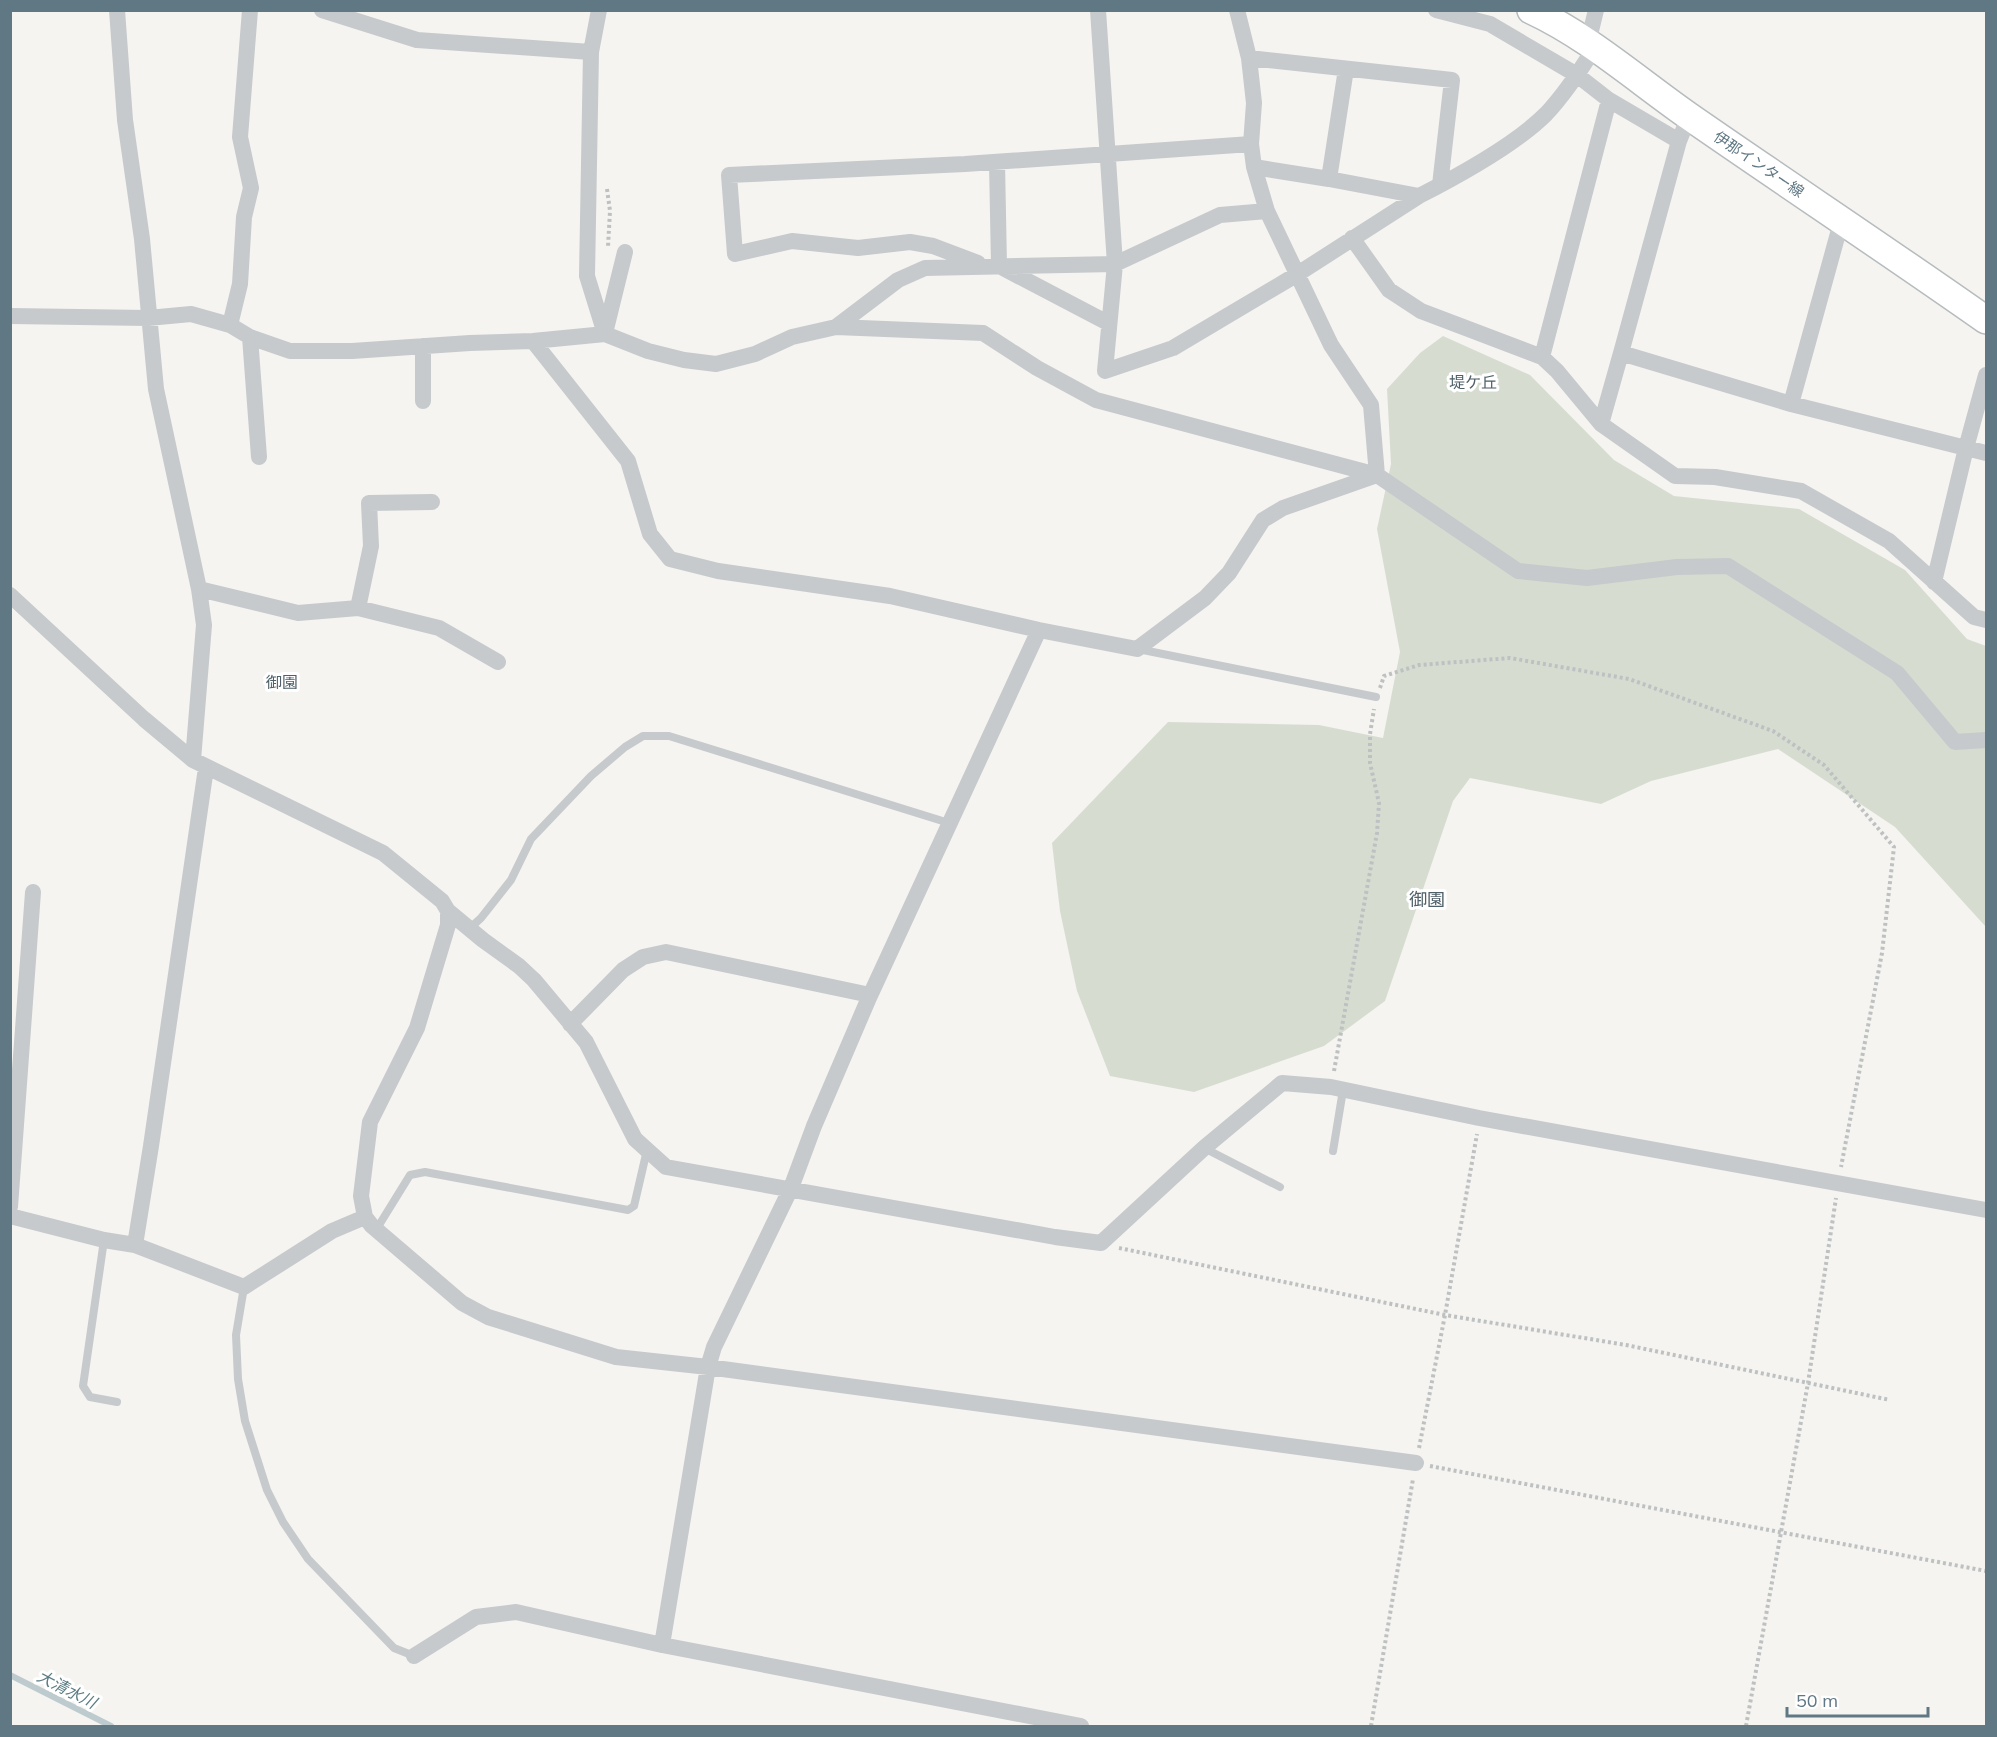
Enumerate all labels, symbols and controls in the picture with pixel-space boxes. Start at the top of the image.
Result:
street label: 伊那インター線 [1710,127,1808,201]
district label: 堤ケ丘 [1449,372,1497,392]
district label: 御園 [266,672,298,692]
district label: 御園 [1409,888,1445,911]
water label: 大清水川 [34,1666,102,1713]
scale bar [1787,1680,1928,1718]
text: 50 m [1796,1689,1838,1712]

